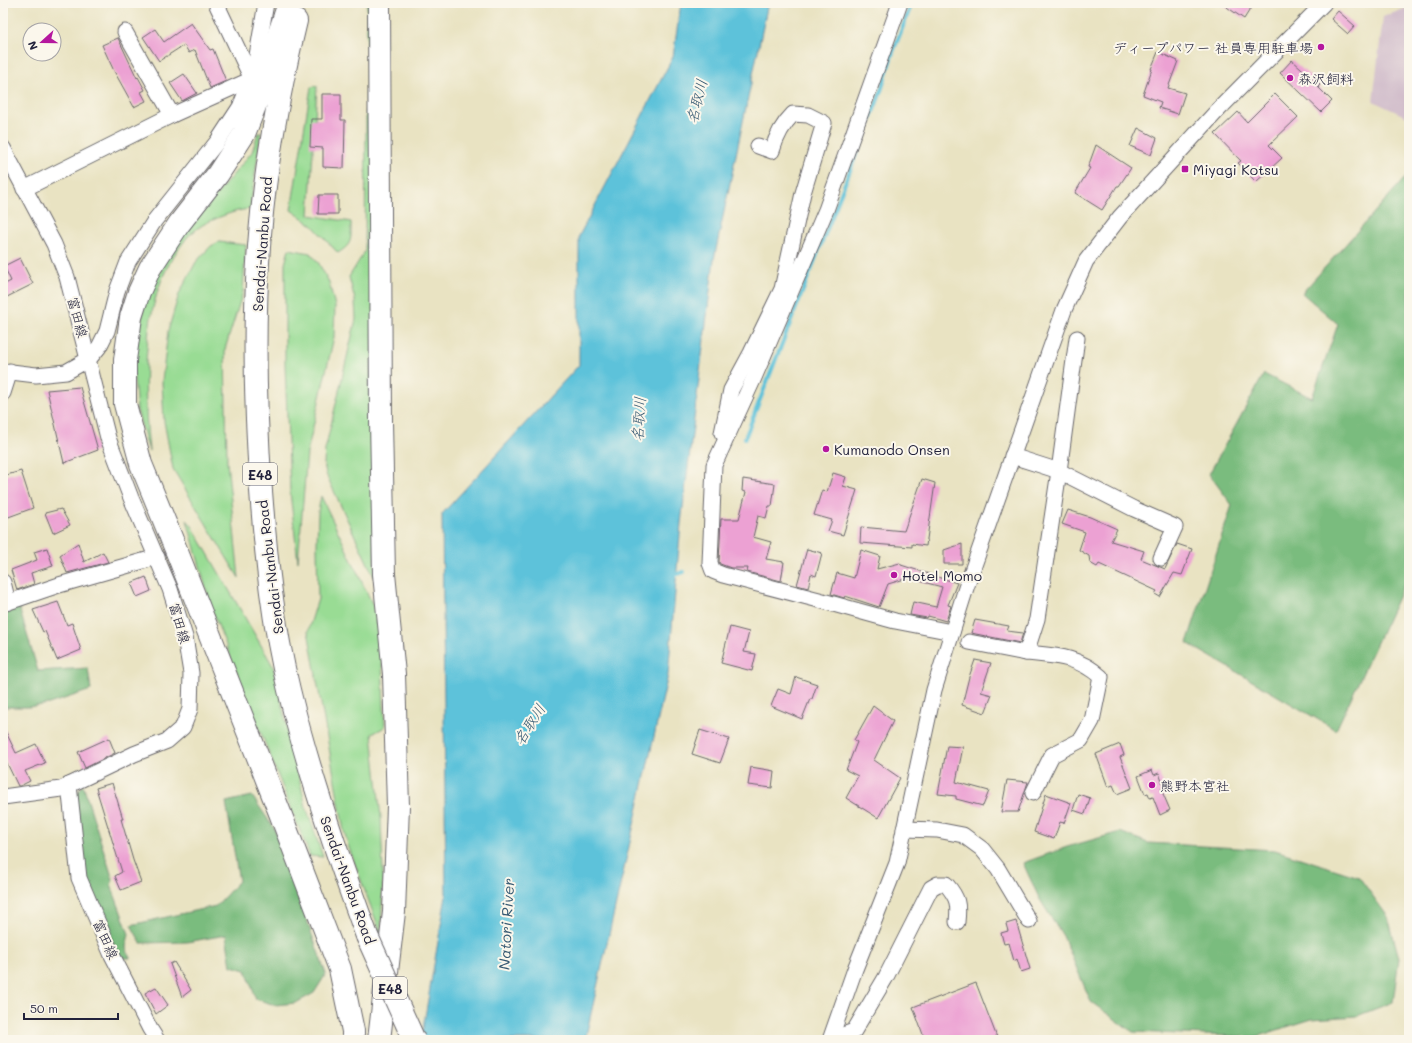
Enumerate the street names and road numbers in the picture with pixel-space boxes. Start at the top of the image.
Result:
street label: Sendai-Nanbu Road [248,176,276,312]
street label: 富田線 [63,294,93,340]
road number: E48 [243,463,277,485]
street label: Sendai-Nanbu Road [252,499,288,635]
street label: 富田線 [165,600,195,646]
street label: Sendai-Nanbu Road [316,813,380,947]
street label: 富田線 [89,916,123,962]
road number: E48 [373,977,407,999]

